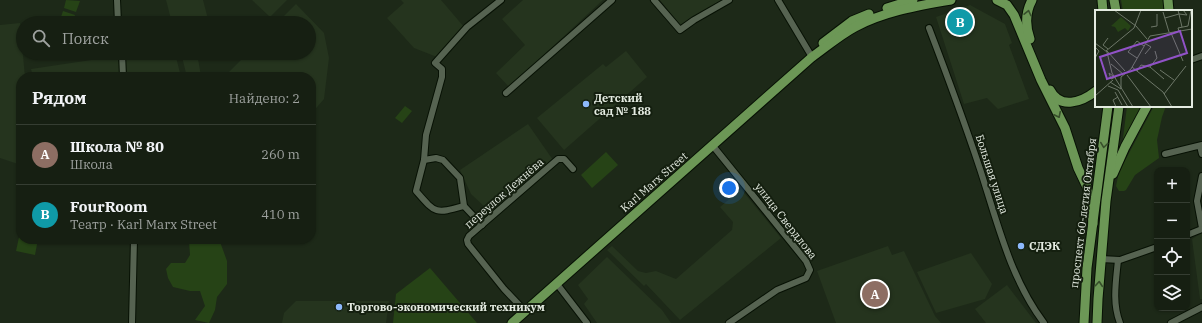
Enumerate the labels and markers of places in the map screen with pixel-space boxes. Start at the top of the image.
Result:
pin: B [947,7,973,37]
place label: Детский сад № 188 [594,91,651,118]
marker: Детский сад № 188 [581,99,591,109]
place label: СДЭК [1029,239,1061,253]
marker: СДЭК [1016,241,1026,251]
pin: A [862,279,888,309]
place label: Торгово-экономический техникум [347,300,545,314]
marker: Торгово-экономический техникум [334,302,344,312]

